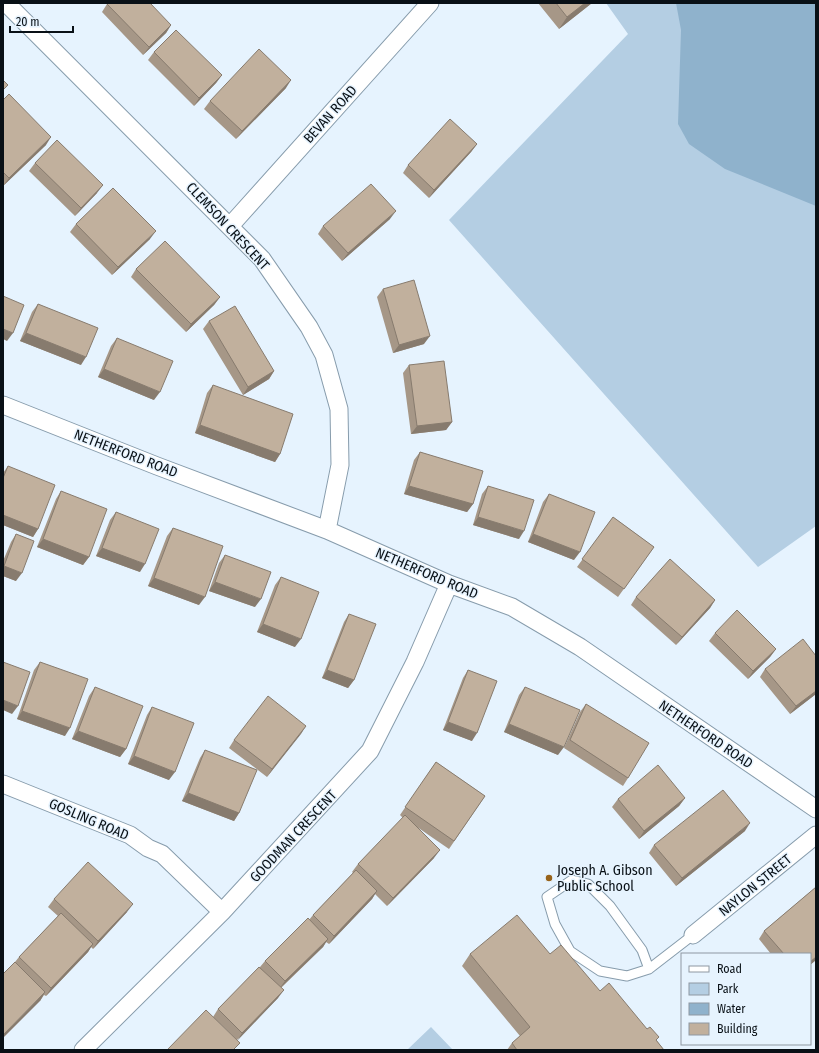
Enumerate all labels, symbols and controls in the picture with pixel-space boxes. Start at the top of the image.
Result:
scale bar [10,8,73,34]
text: 20 m [16,15,40,29]
street label: BEVAN ROAD [300,82,361,147]
street label: CLEMSON CRESCENT [183,179,273,274]
street label: NETHERFORD ROAD [72,426,180,481]
street label: NETHERFORD ROAD [373,544,481,603]
street label: NETHERFORD ROAD [656,697,756,772]
street label: GOODMAN CRESCENT [246,786,341,886]
street label: GOSLING ROAD [46,795,131,844]
street label: NAYLON STREET [716,851,796,920]
place label: Joseph A. Gibson Public School [557,862,653,895]
marker: Joseph A. Gibson Public School [544,873,554,883]
legend [681,953,811,1045]
text: Road [717,962,742,976]
text: Park [717,982,739,996]
text: Water [717,1002,746,1016]
text: Building [717,1022,758,1036]

